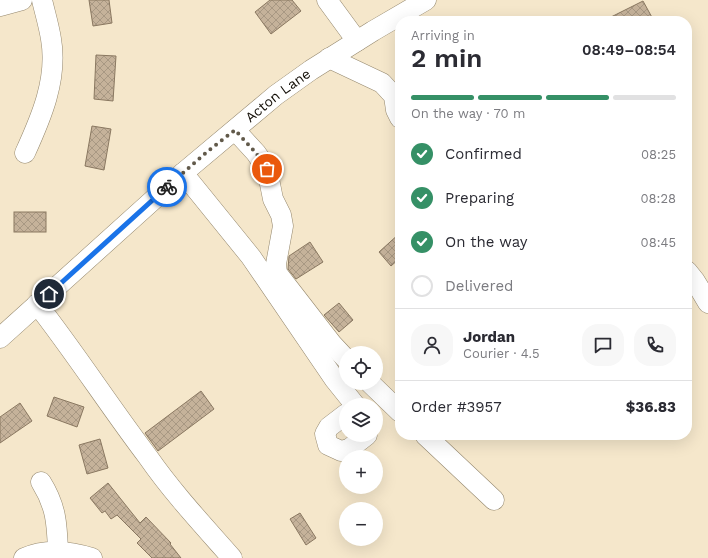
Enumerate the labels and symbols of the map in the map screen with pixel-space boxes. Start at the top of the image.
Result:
street label: Acton Lane [242,65,313,125]
pin [250,152,284,186]
courier [147,167,187,207]
pin [32,277,66,311]

